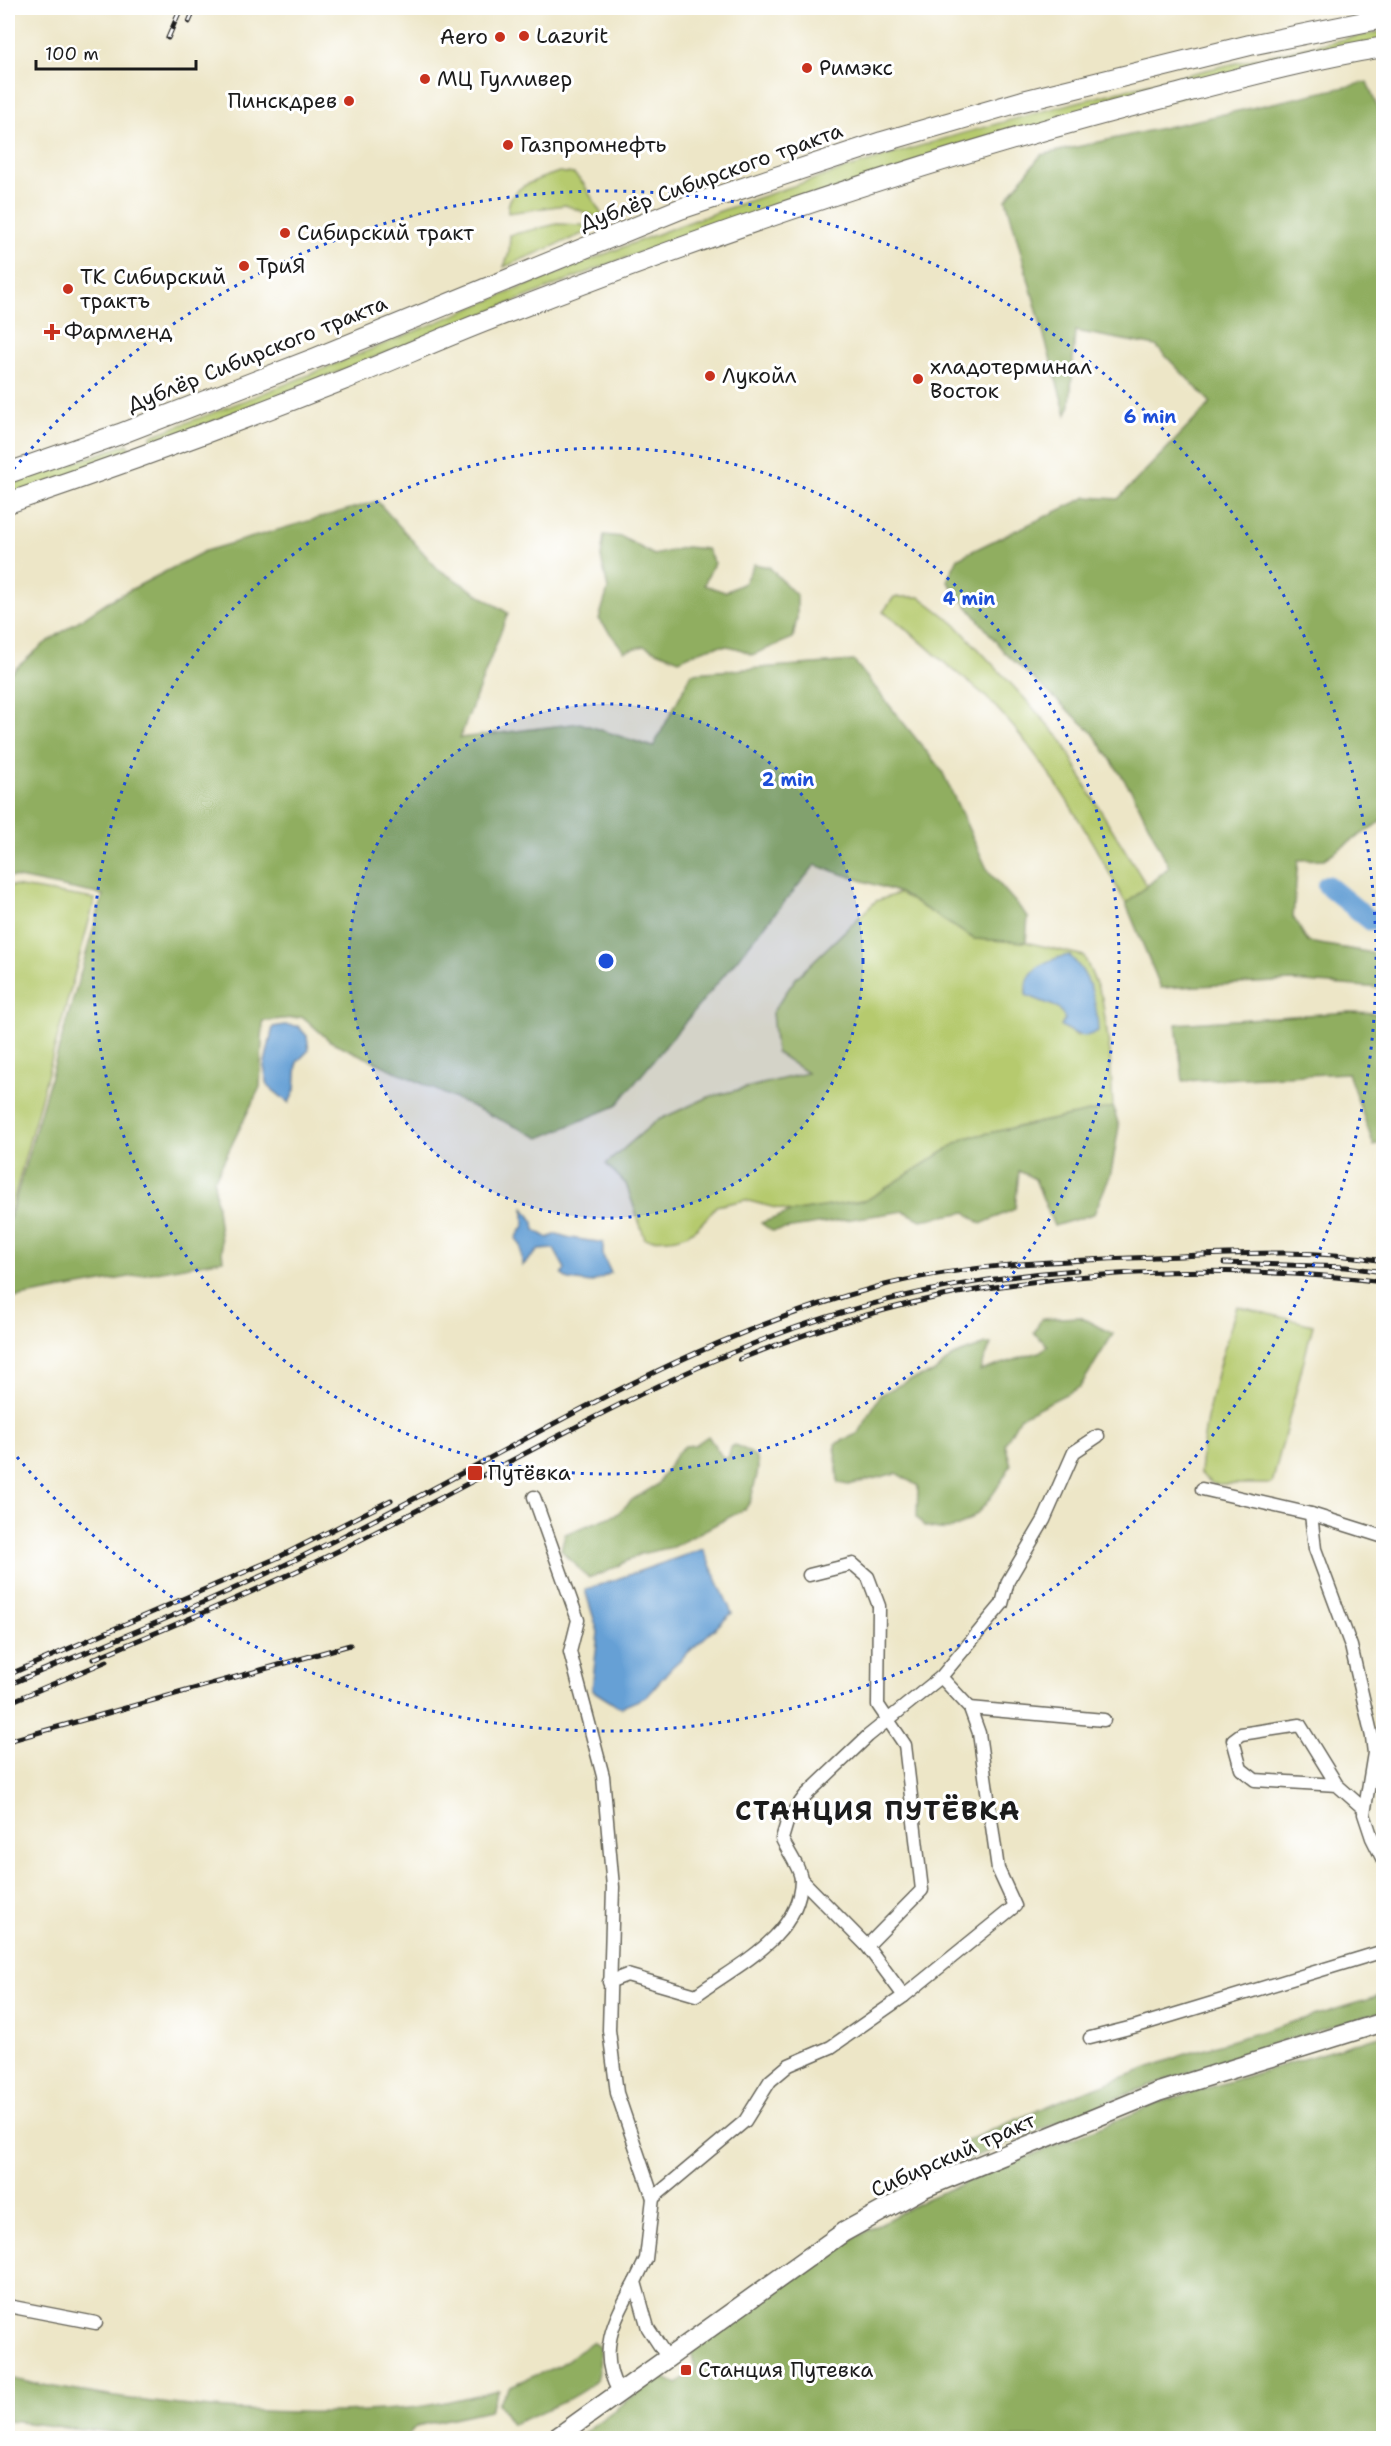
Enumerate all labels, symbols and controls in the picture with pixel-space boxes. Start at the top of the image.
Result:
place label: Lazurit [536,22,608,50]
place label: Aero [440,23,488,51]
marker: Lazurit [517,29,531,43]
marker: Aero [493,30,507,44]
scale bar [36,33,196,71]
text: 100 m [45,42,99,66]
place label: Римэкс [819,54,893,82]
marker: Римэкс [800,61,814,75]
place label: МЦ Гулливер [437,65,572,93]
marker: МЦ Гулливер [418,72,432,86]
place label: Пинскдрев [228,87,337,115]
marker: Пинскдрев [342,94,356,108]
street label: Дублёр Сибирского тракта [576,116,846,238]
place label: Газпромнефть [520,131,666,159]
marker: Газпромнефть [501,138,515,152]
place label: Сибирский тракт [297,219,474,247]
marker: Сибирский тракт [278,226,292,240]
place label: ТриЯ [256,252,305,280]
marker: ТриЯ [237,259,251,273]
place label: ТК Сибирский трактъ [80,263,226,315]
marker: ТК Сибирский трактъ [61,282,75,296]
street label: Дублёр Сибирского тракта [123,289,391,419]
place label: Фармленд [64,318,173,346]
marker: Фармленд [45,325,59,339]
place label: хладотерминал Восток [930,353,1092,405]
place label: Лукойл [722,362,797,390]
marker: Лукойл [703,369,717,383]
marker: хладотерминал Восток [911,372,925,386]
text: 6 min [1124,405,1176,429]
text: 4 min [943,587,995,611]
text: 2 min [762,768,814,792]
centre of rings [596,951,616,971]
place label: Путёвка [488,1459,571,1487]
marker: Путёвка [466,1464,484,1482]
district label: СТАНЦИЯ ПУТЁВКА [735,1792,1021,1829]
street label: Сибирский тракт [866,2106,1040,2204]
place label: Станция Путевка [698,2356,873,2384]
marker: Станция Путевка [679,2363,693,2377]

